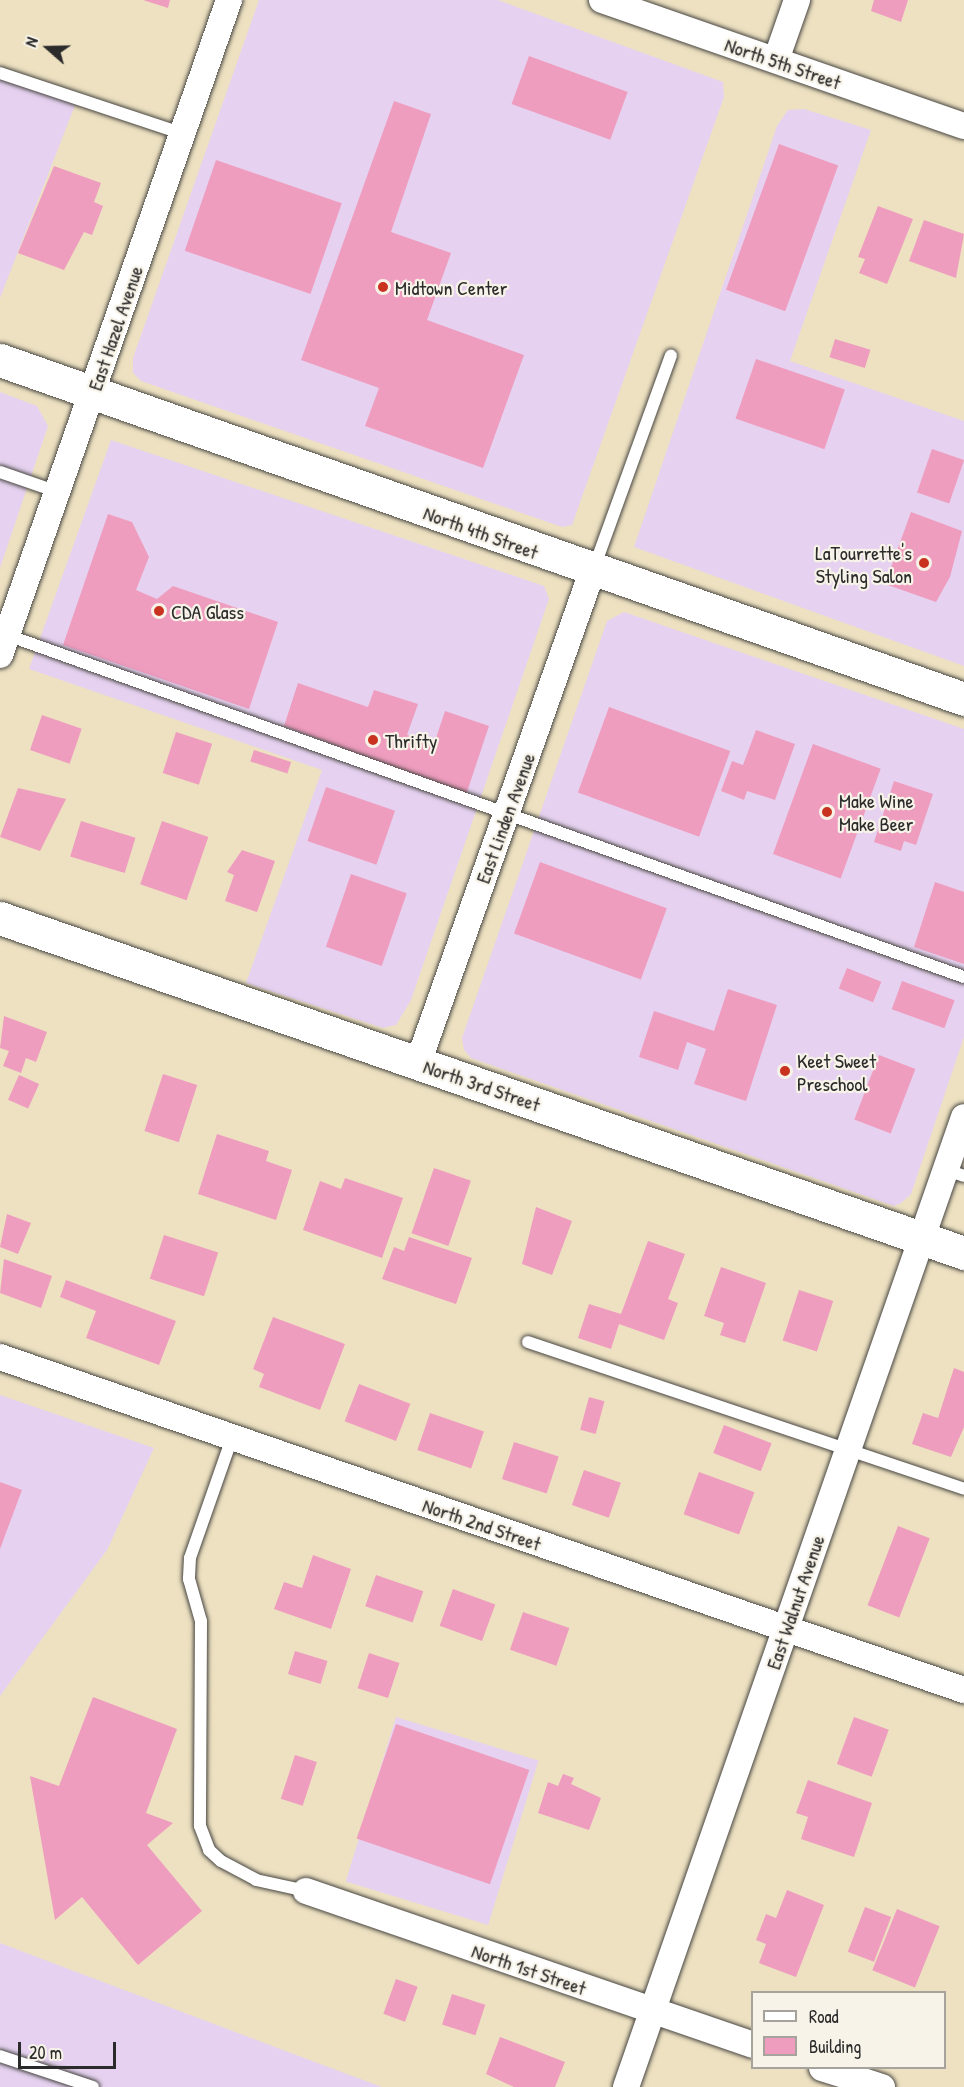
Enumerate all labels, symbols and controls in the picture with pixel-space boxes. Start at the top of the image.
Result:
north arrow [18,18,78,78]
street label: North 5th Street [722,32,844,94]
text: N [19,34,43,50]
street label: East Hazel Avenue [82,263,148,393]
place label: Midtown Center [395,275,508,299]
marker: Midtown Center [376,280,390,294]
street label: North 4th Street [420,500,542,564]
place label: LaTourrette's Styling Salon [815,540,912,587]
marker: LaTourrette's Styling Salon [917,556,931,570]
place label: CDA Glass [171,599,244,623]
marker: CDA Glass [152,604,166,618]
place label: Thrifty [385,728,437,752]
marker: Thrifty [366,733,380,747]
street label: East Linden Avenue [470,750,540,886]
place label: Make Wine Make Beer [839,789,913,836]
marker: Make Wine Make Beer [820,805,834,819]
place label: Keet Sweet Preschool [797,1048,876,1095]
street label: North 3rd Street [420,1054,544,1116]
marker: Keet Sweet Preschool [778,1064,792,1078]
street label: North 2nd Street [420,1493,544,1555]
street label: East Walnut Avenue [761,1532,829,1672]
street label: North 1st Street [469,1938,589,2000]
legend [751,1991,946,2069]
text: Road [809,2004,839,2029]
scale bar [21,2030,118,2068]
text: Building [809,2034,861,2059]
text: 20 m [29,2040,62,2065]

